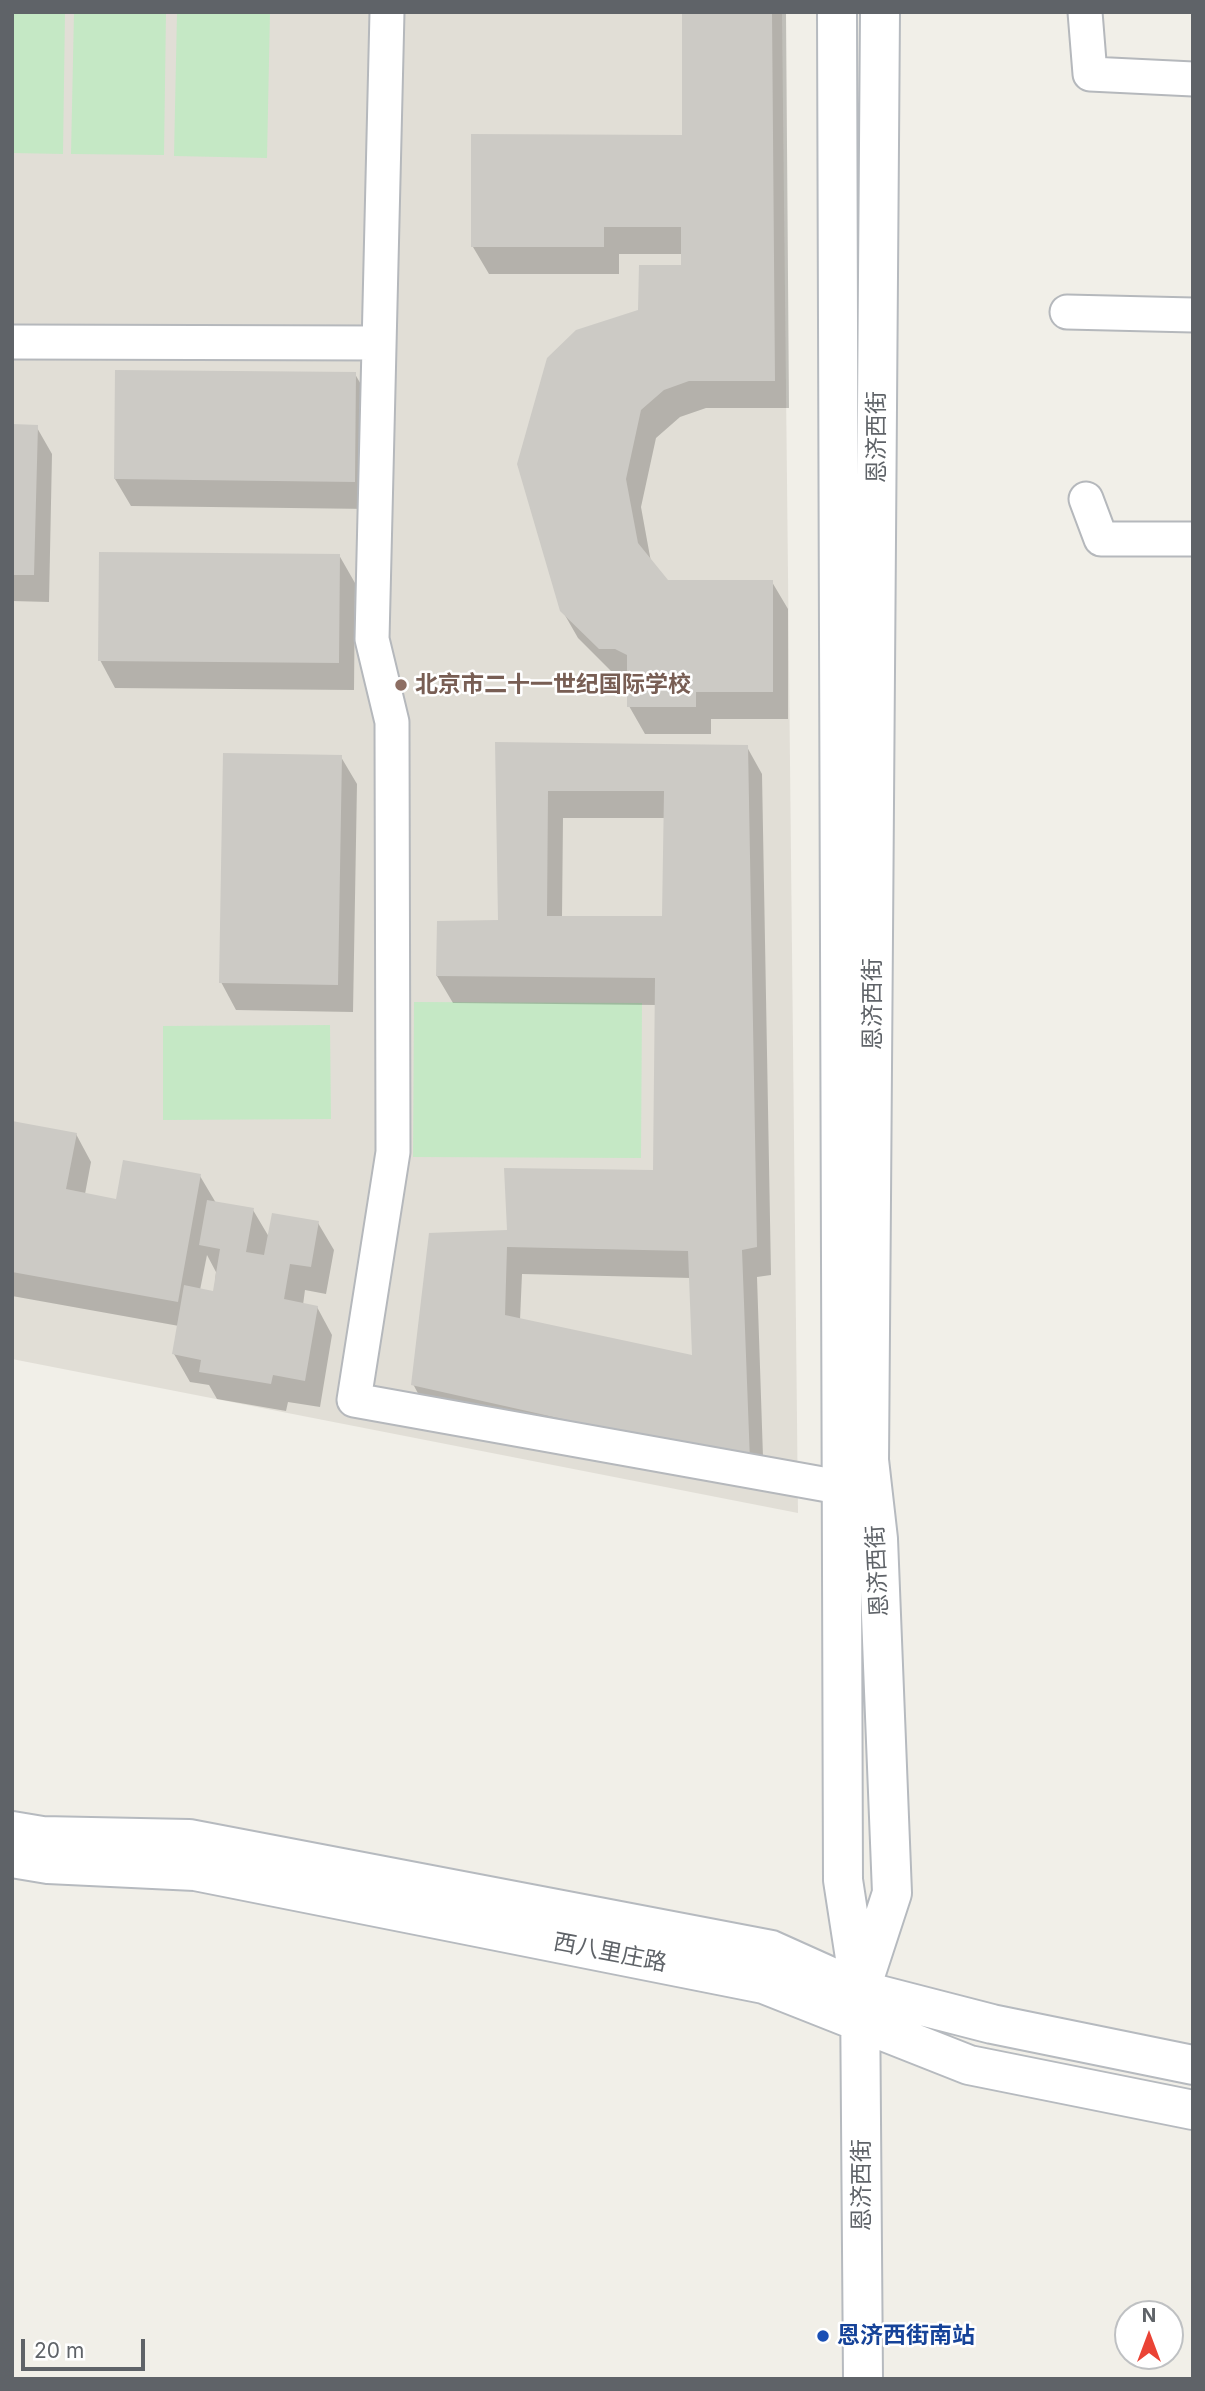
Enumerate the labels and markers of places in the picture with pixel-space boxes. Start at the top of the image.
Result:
place label: 北京市二十一世纪国际学校 [415,671,691,699]
marker: 北京市二十一世纪国际学校 [393,677,409,693]
place label: 恩济西街南站 [837,2322,975,2350]
marker: 恩济西街南站 [815,2328,831,2344]

